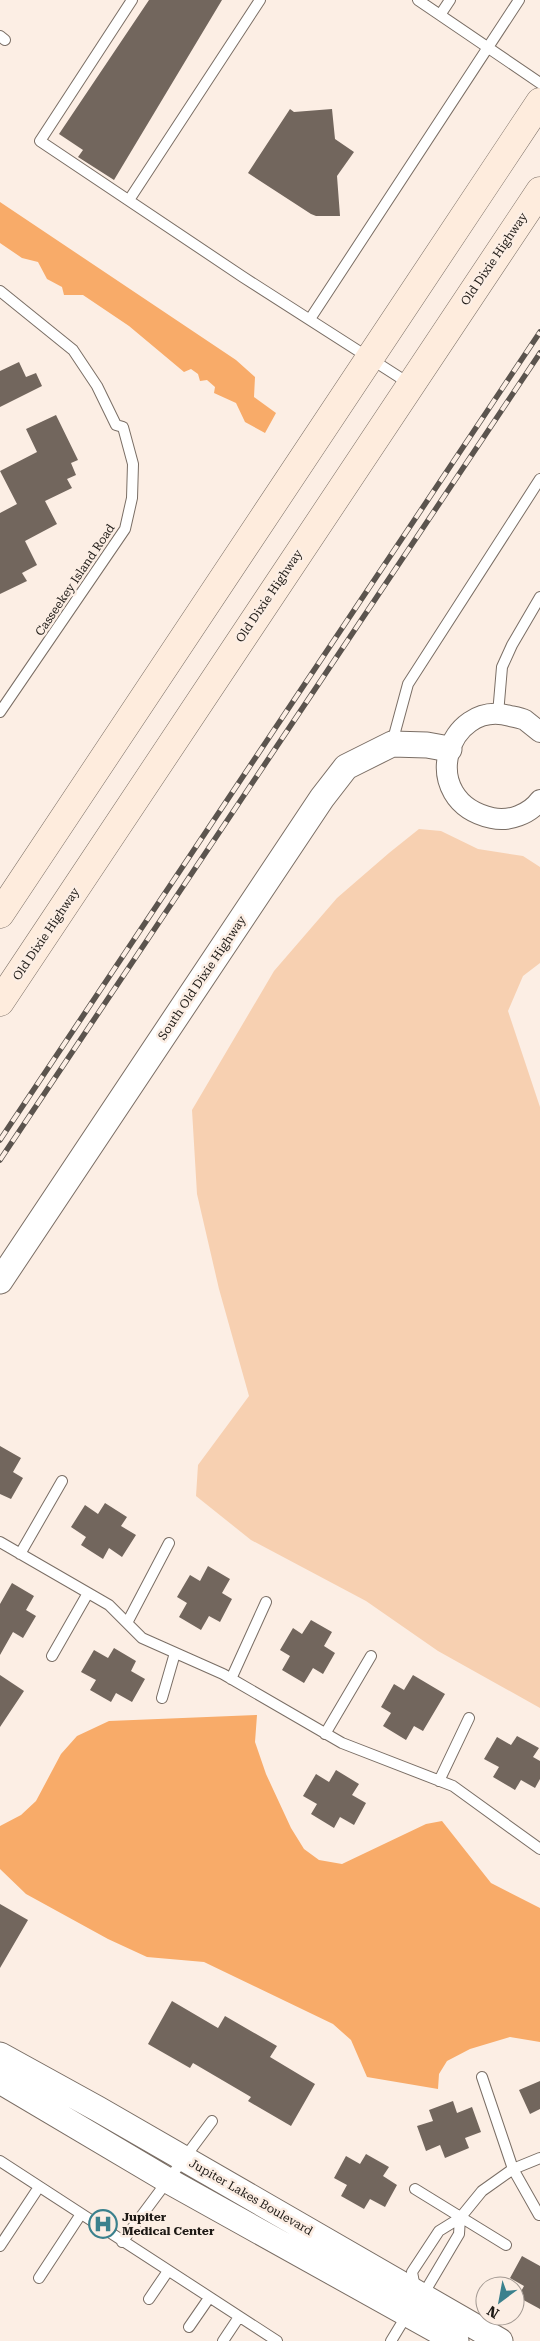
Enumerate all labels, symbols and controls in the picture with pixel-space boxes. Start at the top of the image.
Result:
street label: Old Dixie Highway [458,209,531,308]
street label: Casseekey Island Road [32,521,118,639]
street label: Old Dixie Highway [233,546,306,645]
street label: Old Dixie Highway [10,884,83,983]
street label: South Old Dixie Highway [155,913,249,1043]
street label: Jupiter Lakes Boulevard [187,2156,315,2238]
hospital icon: Jupiter Medical Center [88,2209,118,2239]
place label: Jupiter Medical Center [122,2210,215,2238]
north arrow [475,2276,525,2326]
text: N [484,2302,502,2322]

